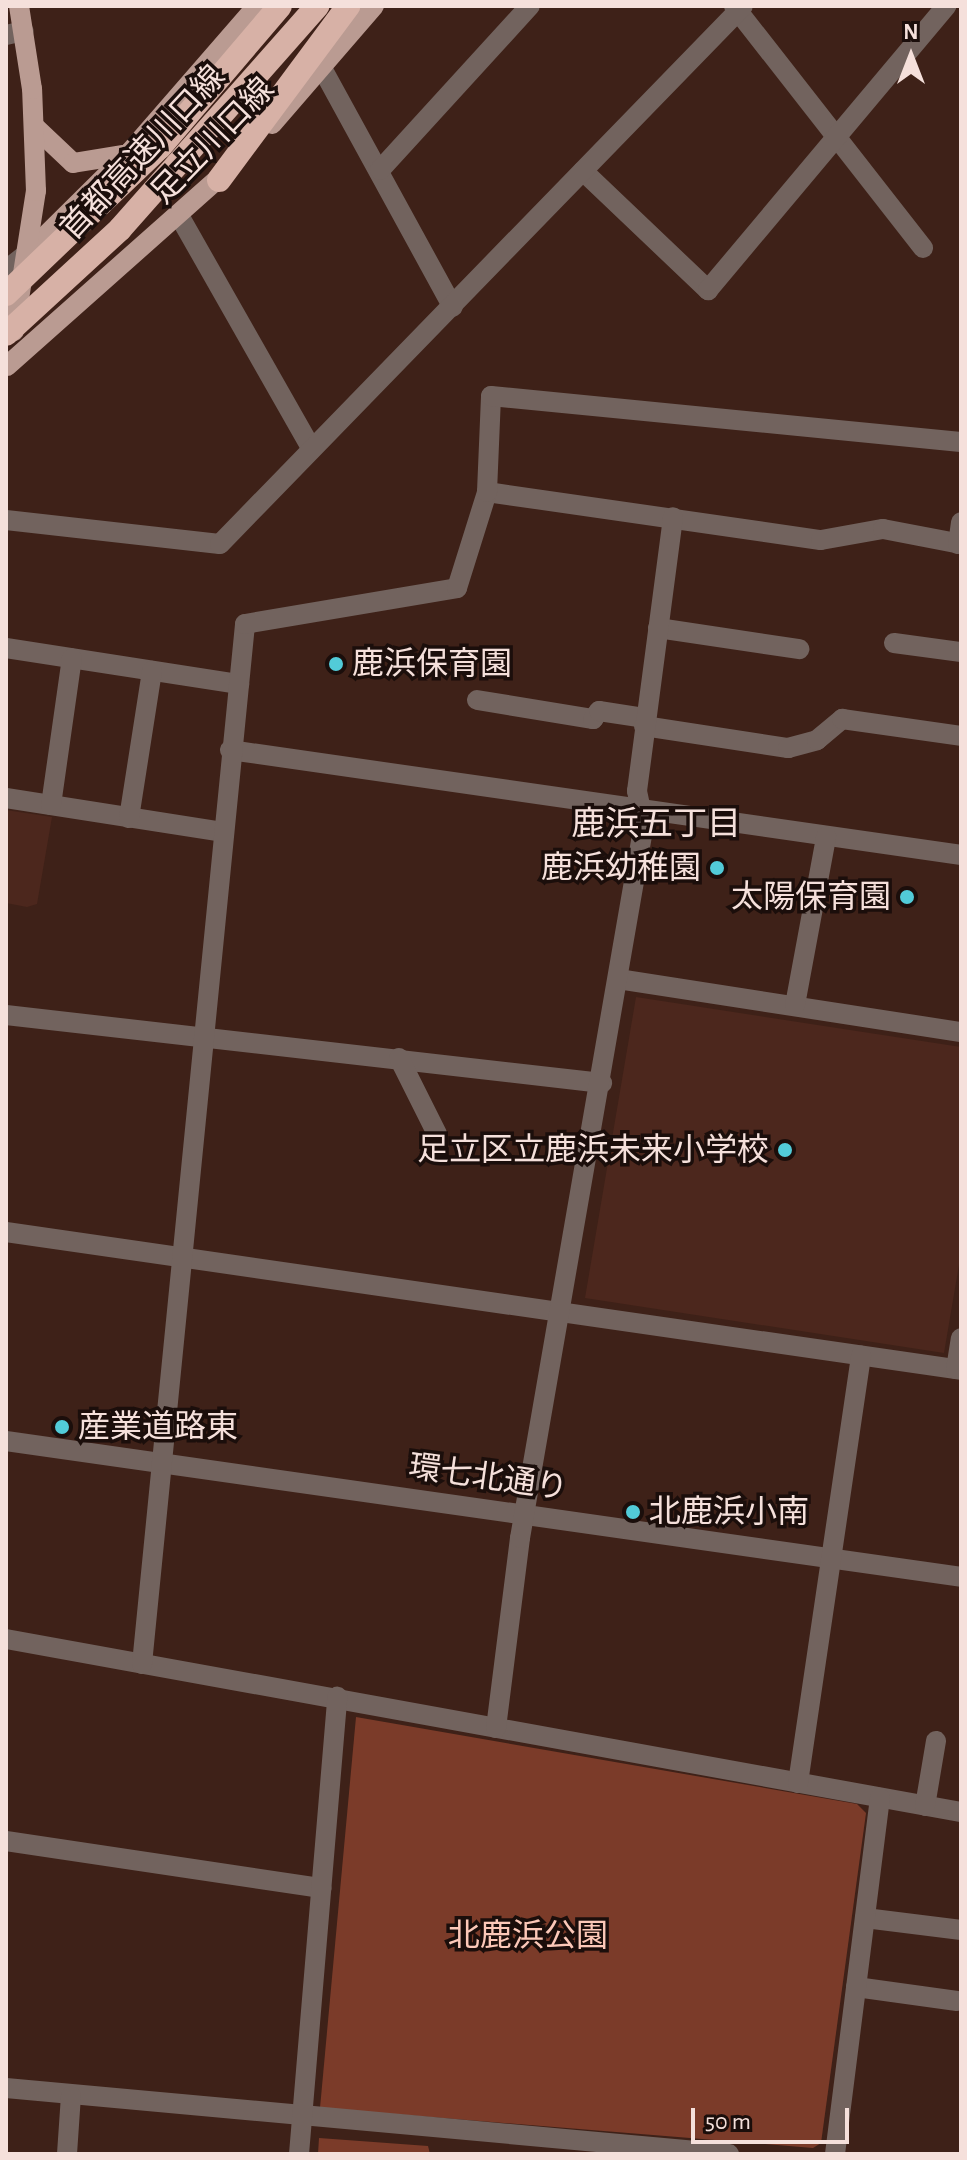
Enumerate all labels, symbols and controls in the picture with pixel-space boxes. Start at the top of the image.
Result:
north arrow [871,16,951,96]
text: N [903,21,919,43]
street label: 首都高速川口線 [53,58,233,248]
street label: 足立川口線 [144,70,282,212]
place label: 鹿浜保育園 [352,645,512,683]
marker: 鹿浜保育園 [327,655,345,673]
district label: 鹿浜五丁目 [571,806,741,846]
place label: 鹿浜幼稚園 [541,849,701,887]
marker: 鹿浜幼稚園 [708,859,726,877]
place label: 太陽保育園 [731,878,891,916]
marker: 太陽保育園 [898,888,916,906]
place label: 足立区立鹿浜未来小学校 [417,1131,769,1169]
marker: 足立区立鹿浜未来小学校 [776,1141,794,1159]
place label: 産業道路東 [78,1408,238,1446]
marker: 産業道路東 [53,1418,71,1436]
street label: 環七北通り [406,1448,570,1508]
place label: 北鹿浜小南 [649,1493,809,1531]
marker: 北鹿浜小南 [624,1503,642,1521]
park label: 北鹿浜公園 [448,1917,608,1955]
scale bar [695,2092,853,2142]
text: 50 m [705,2110,751,2134]

